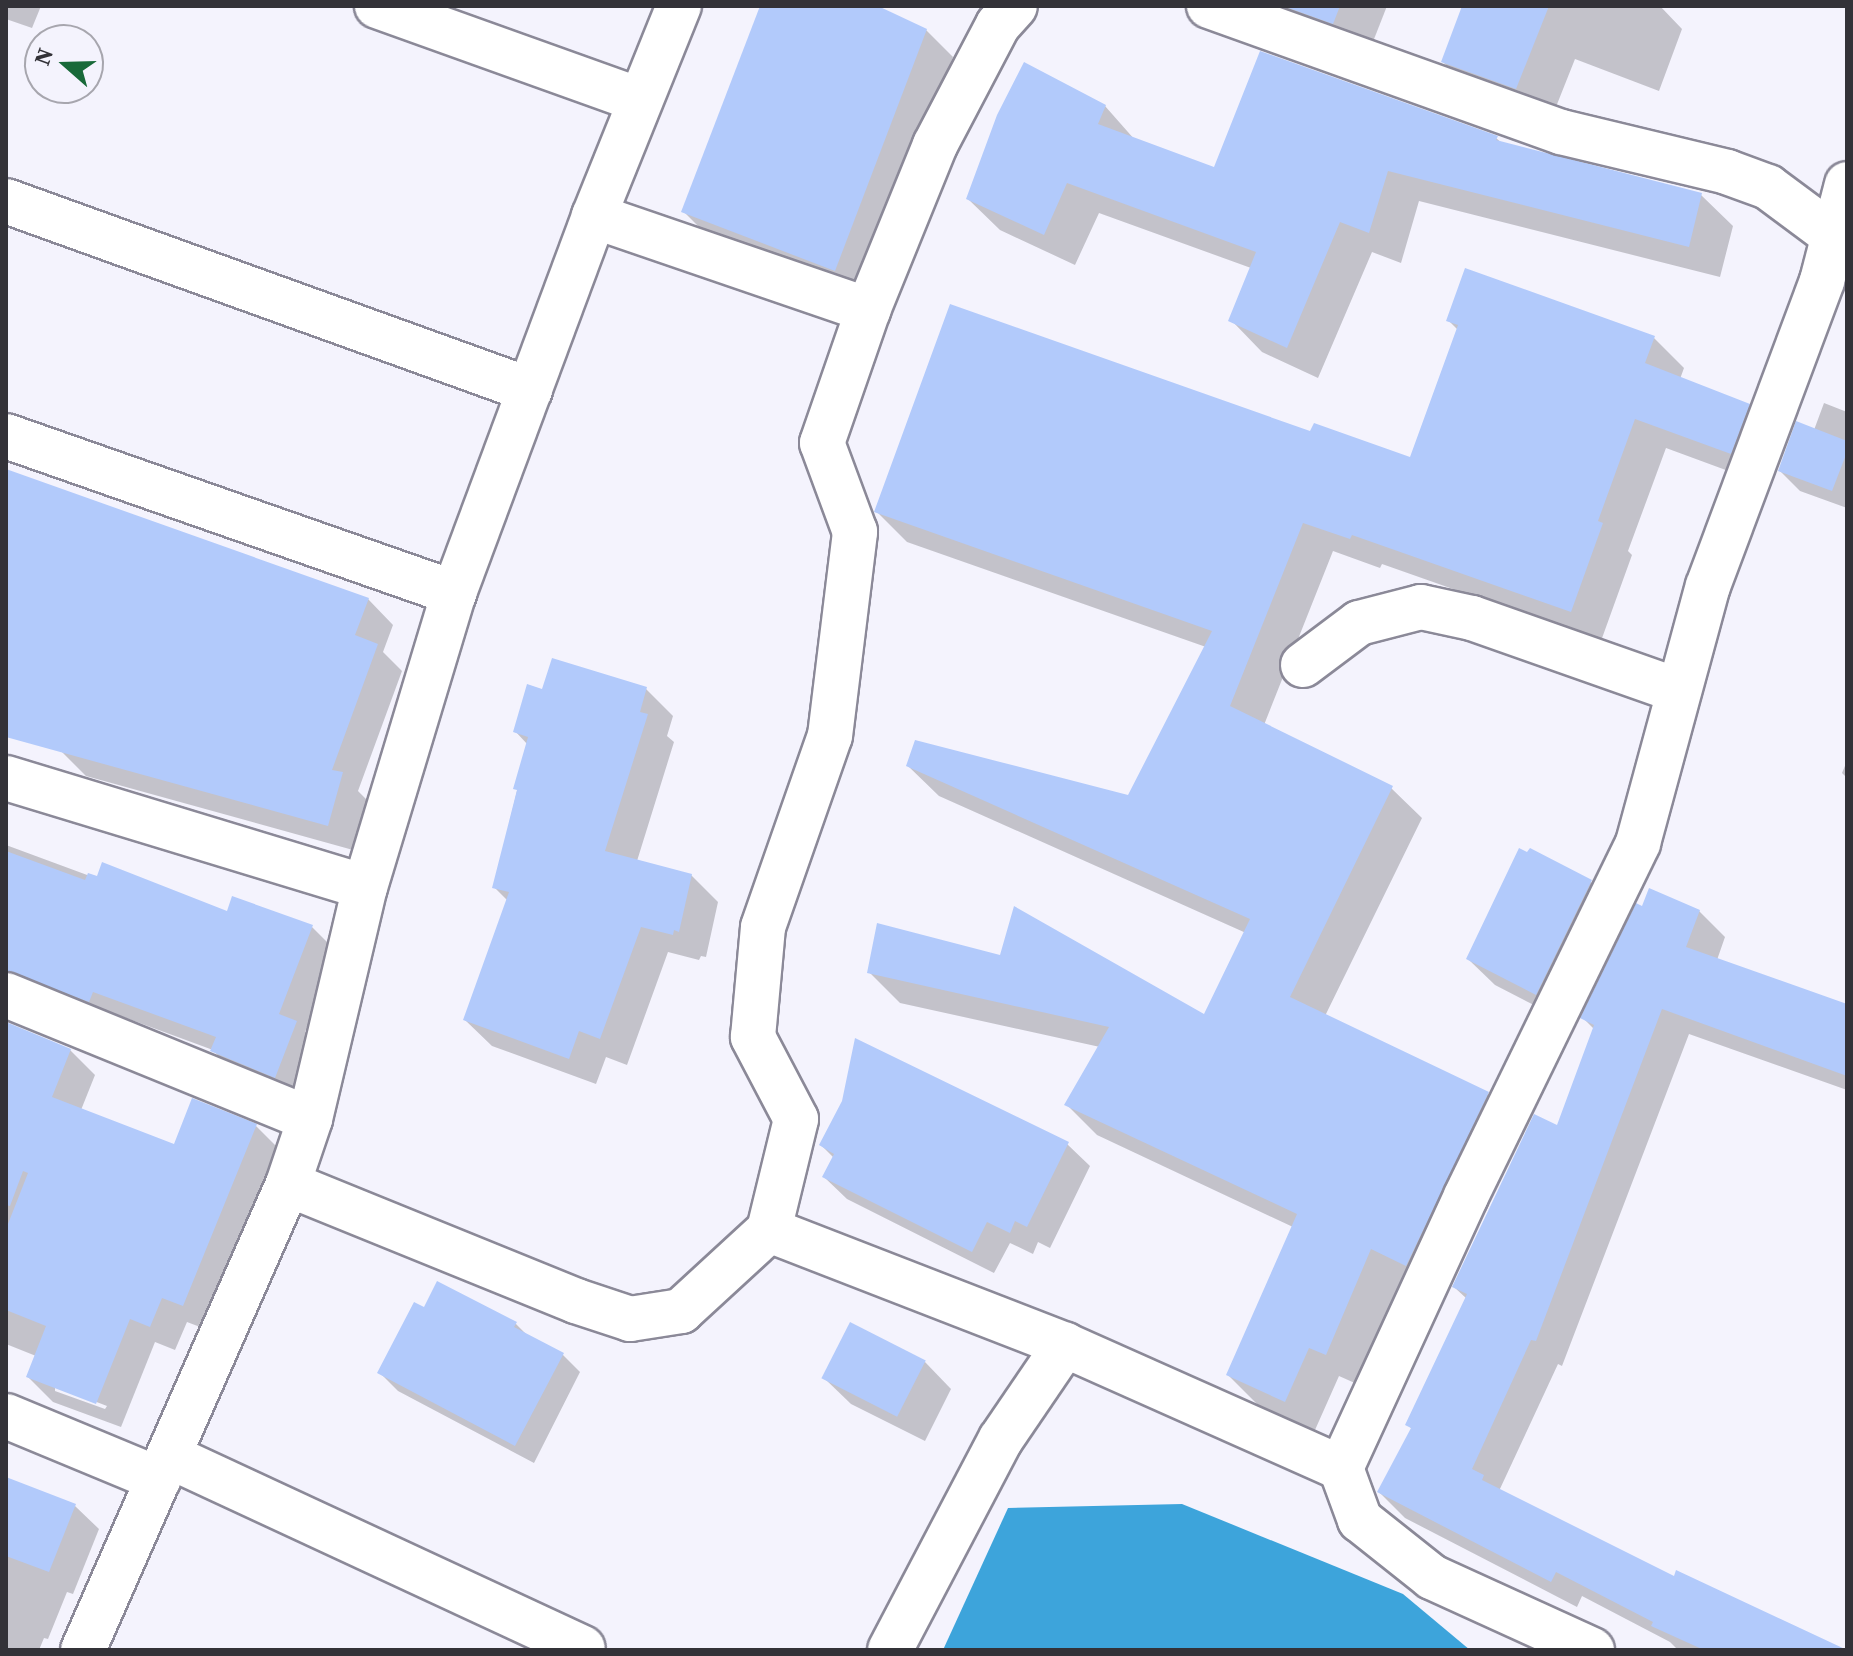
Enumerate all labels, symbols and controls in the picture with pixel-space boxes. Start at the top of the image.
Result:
north arrow [24,24,104,104]
text: N [26,44,60,69]

